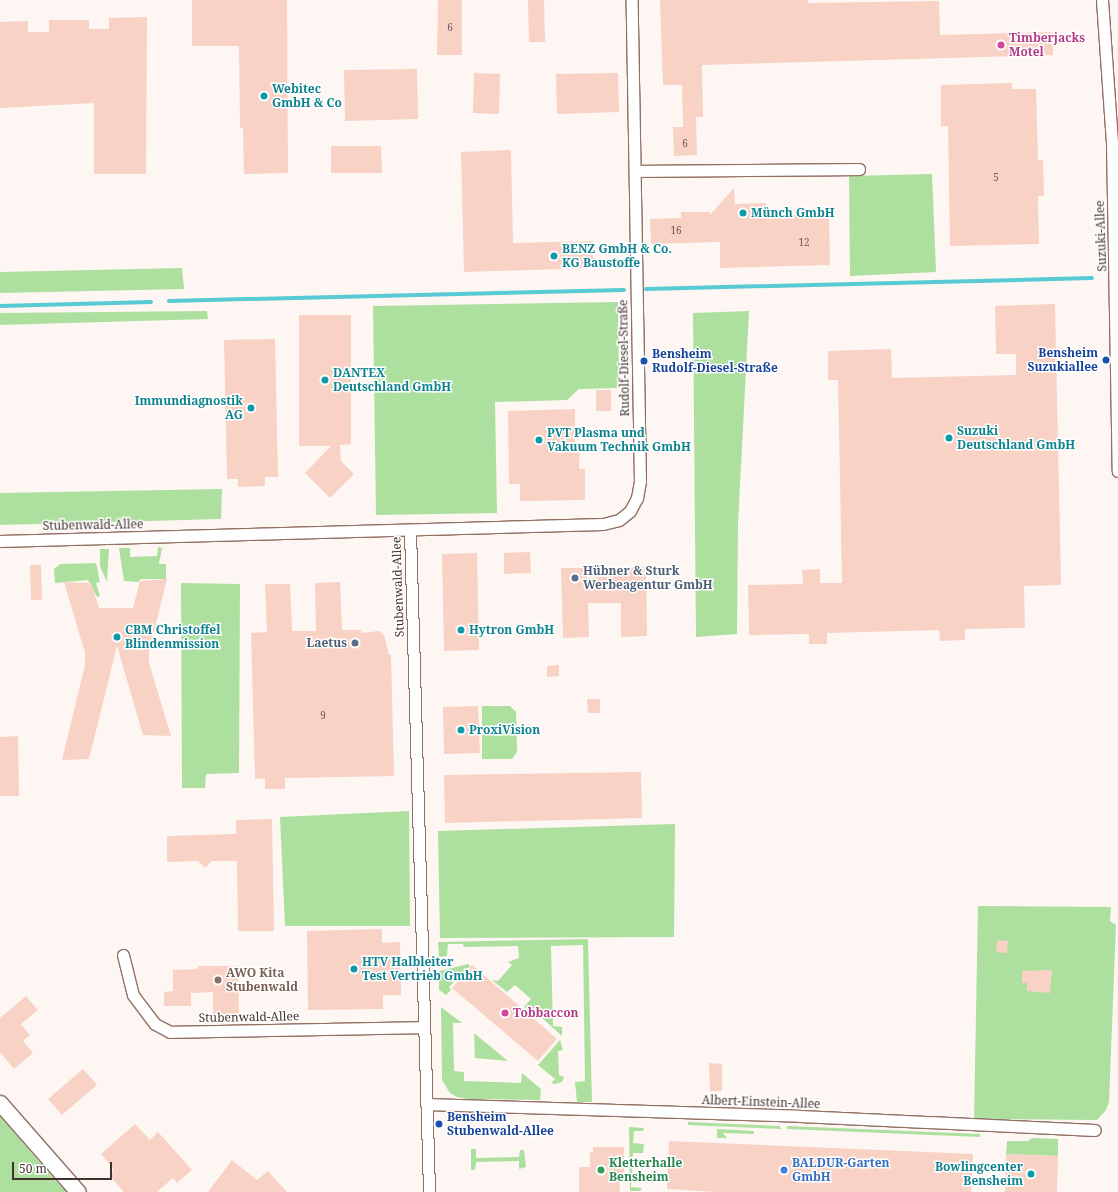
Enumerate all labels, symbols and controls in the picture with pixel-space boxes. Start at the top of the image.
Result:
house number: 6 [447,22,453,34]
place label: Timberjacks Motel [1009,31,1085,59]
marker: Timberjacks Motel [996,40,1006,50]
place label: Webitec GmbH & Co [272,82,342,110]
marker: Webitec GmbH & Co [259,91,269,101]
house number: 6 [682,138,688,150]
house number: 5 [993,172,999,184]
street label: Suzuki-Allee [1093,200,1109,272]
place label: Münch GmbH [751,206,835,220]
marker: Münch GmbH [738,208,748,218]
house number: 16 [670,225,682,237]
house number: 12 [798,237,810,249]
place label: BENZ GmbH & Co. KG Baustoffe [562,242,672,270]
marker: BENZ GmbH & Co. KG Baustoffe [549,251,559,261]
street label: Rudolf-Diesel-Straße [616,299,632,417]
place label: Bensheim Suzukiallee [1027,346,1098,374]
place label: Bensheim Rudolf-Diesel-Straße [652,347,778,375]
marker: Bensheim Suzukiallee [1101,355,1111,365]
marker: Bensheim Rudolf-Diesel-Straße [639,356,649,366]
place label: DANTEX Deutschland GmbH [333,366,451,394]
marker: DANTEX Deutschland GmbH [320,375,330,385]
place label: Immundiagnostik AG [135,394,243,422]
marker: Immundiagnostik AG [246,403,256,413]
place label: Suzuki Deutschland GmbH [957,424,1075,452]
place label: PVT Plasma und Vakuum Technik GmbH [547,426,691,454]
marker: Suzuki Deutschland GmbH [944,433,954,443]
marker: PVT Plasma und Vakuum Technik GmbH [534,435,544,445]
street label: Stubenwald-Allee [43,517,143,533]
street label: Stubenwald-Allee [389,537,407,637]
place label: Hübner & Sturk Werbeagentur GmbH [583,564,713,592]
marker: Hübner & Sturk Werbeagentur GmbH [570,573,580,583]
place label: CBM Christoffel Blindenmission [125,623,220,651]
place label: Hytron GmbH [469,623,554,637]
marker: Hytron GmbH [456,625,466,635]
marker: CBM Christoffel Blindenmission [112,632,122,642]
place label: Laetus [306,636,347,650]
marker: Laetus [350,638,360,648]
house number: 9 [320,710,326,722]
place label: ProxiVision [469,723,540,737]
marker: ProxiVision [456,725,466,735]
place label: HTV Halbleiter Test Vertrieb GmbH [362,955,483,983]
marker: HTV Halbleiter Test Vertrieb GmbH [349,964,359,974]
place label: AWO Kita Stubenwald [226,966,298,994]
marker: AWO Kita Stubenwald [213,975,223,985]
place label: Tobbaccon [513,1006,579,1020]
marker: Tobbaccon [500,1008,510,1018]
street label: Stubenwald-Allee [199,1009,299,1025]
street label: Albert-Einstein-Allee [701,1093,821,1111]
place label: Bensheim Stubenwald-Allee [447,1110,554,1138]
marker: Bensheim Stubenwald-Allee [434,1119,444,1129]
scale bar [14,1154,114,1180]
place label: Kletterhalle Bensheim [609,1156,682,1184]
place label: BALDUR-Garten GmbH [792,1156,890,1184]
text: 50 m [19,1160,47,1177]
place label: Bowlingcenter Bensheim [935,1160,1023,1188]
marker: Kletterhalle Bensheim [596,1165,606,1175]
marker: BALDUR-Garten GmbH [779,1165,789,1175]
marker: Bowlingcenter Bensheim [1026,1169,1036,1179]

